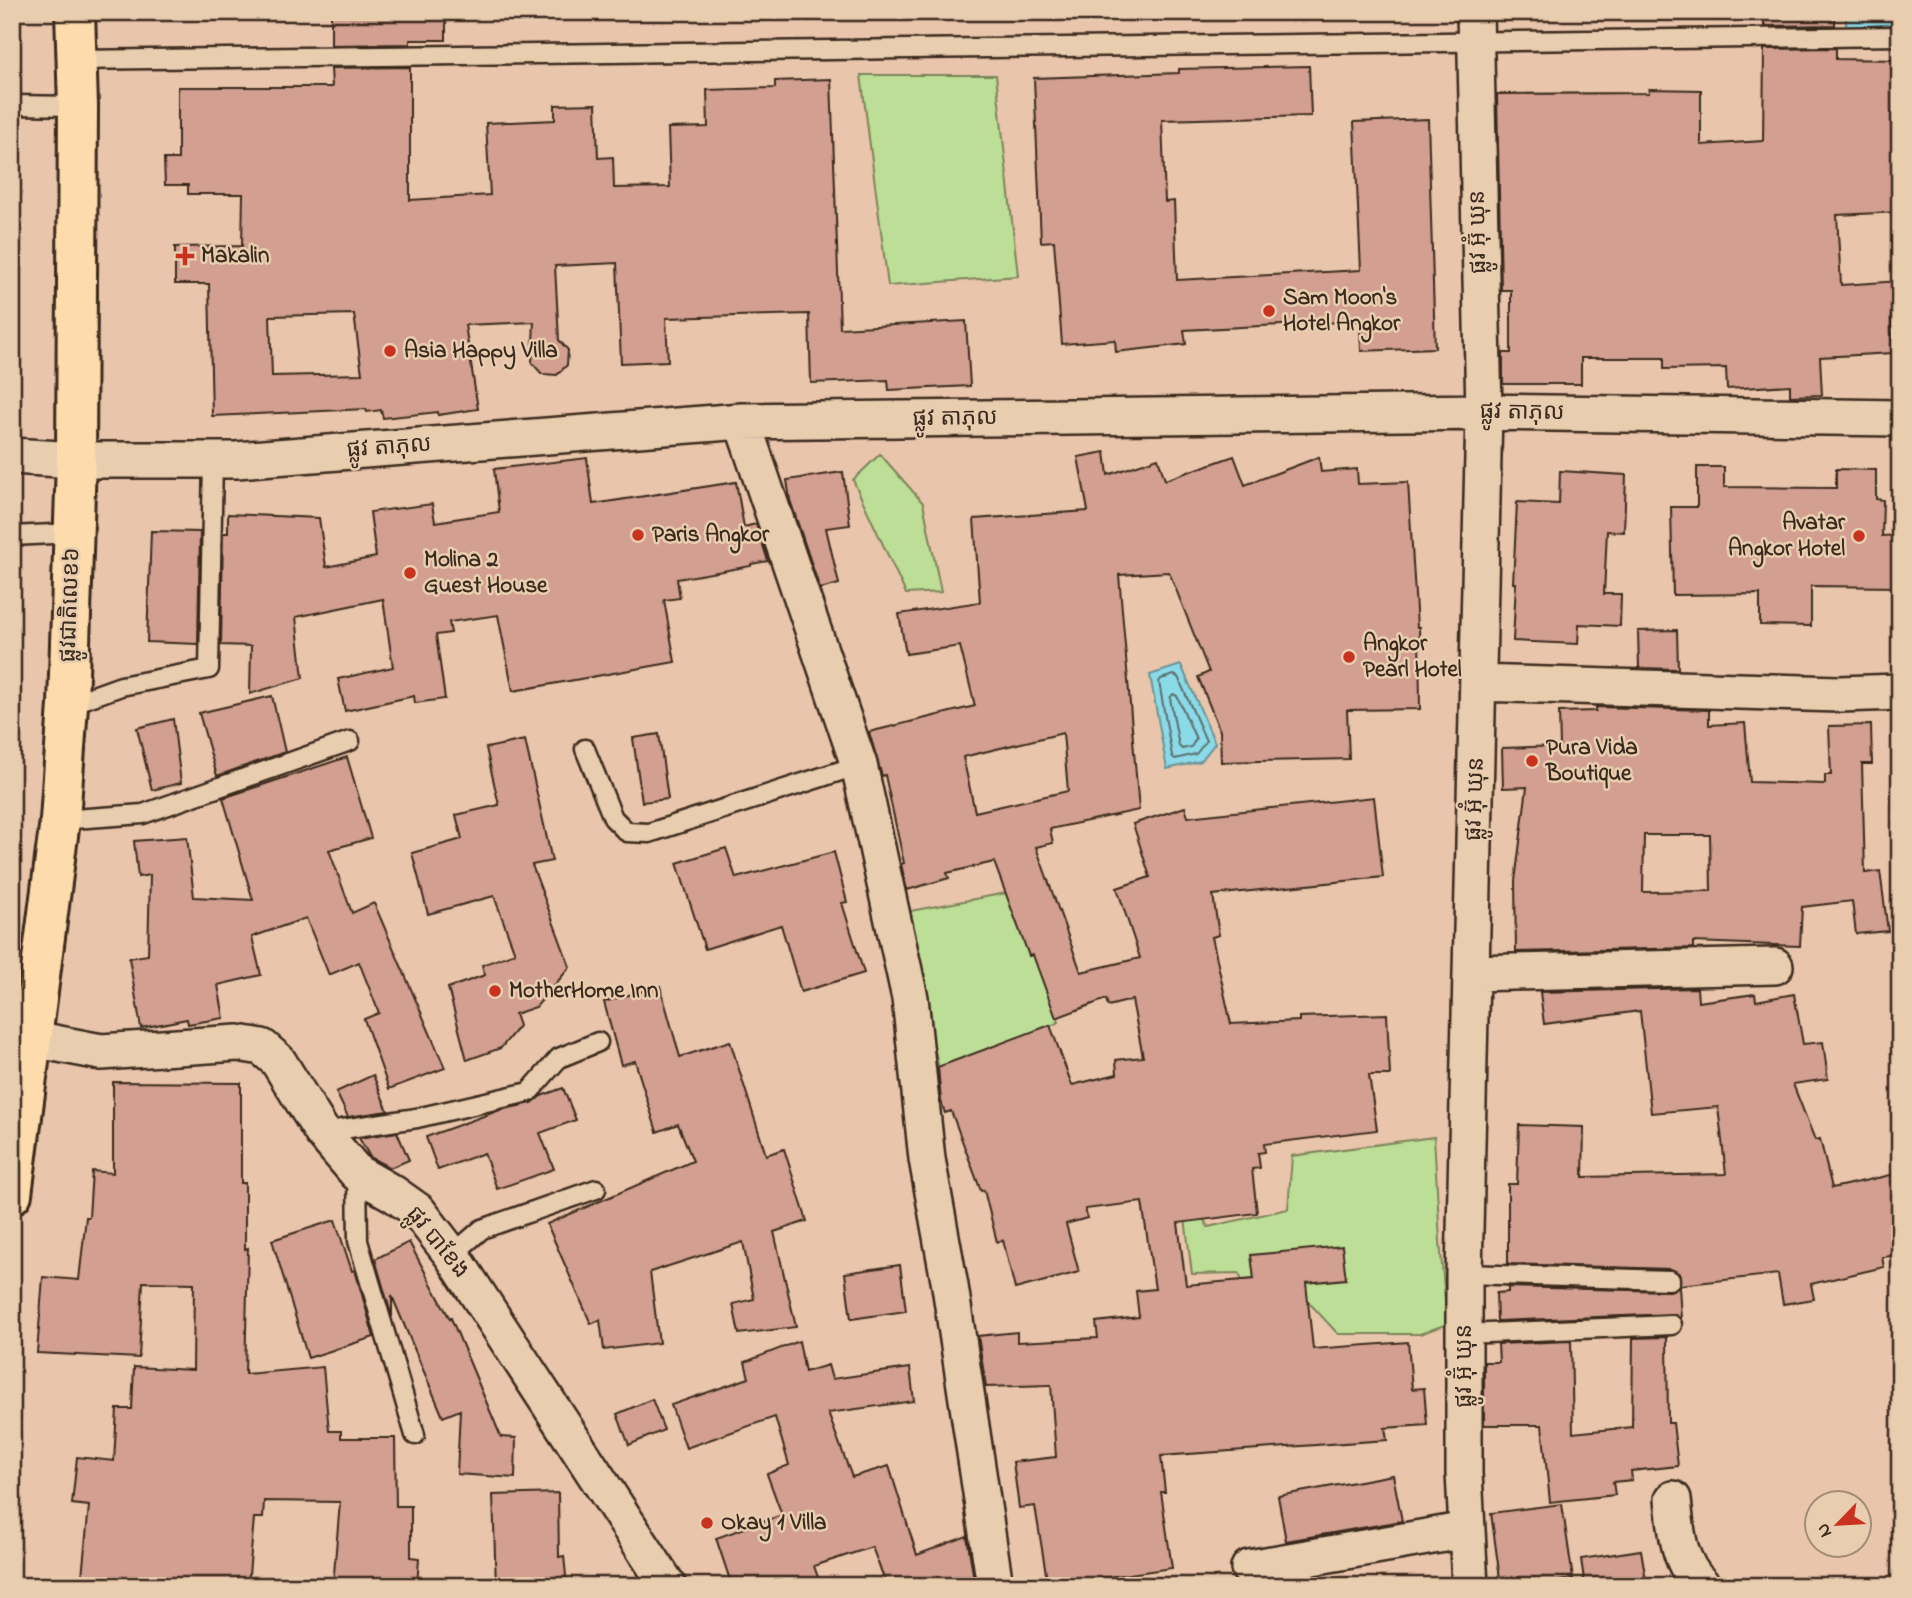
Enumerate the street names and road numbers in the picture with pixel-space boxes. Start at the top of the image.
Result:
street label: ផ្លូវ អ៊ុំ ឃុន [1458,190,1499,274]
street label: ផ្លូវ តាភុល [1479,396,1565,433]
street label: ផ្លូវ តាភុល [912,402,998,439]
street label: ផ្លូវ តាភុល [345,429,433,470]
street label: ផ្លូវជាតិលេខ៦ [53,547,92,663]
street label: ផ្លូវ អ៊ុំ ឃុន [1454,756,1497,842]
street label: ផ្លូវ បាខែង [395,1200,477,1288]
street label: ផ្លូវ អ៊ុំ ឃុន [1445,1324,1484,1408]

